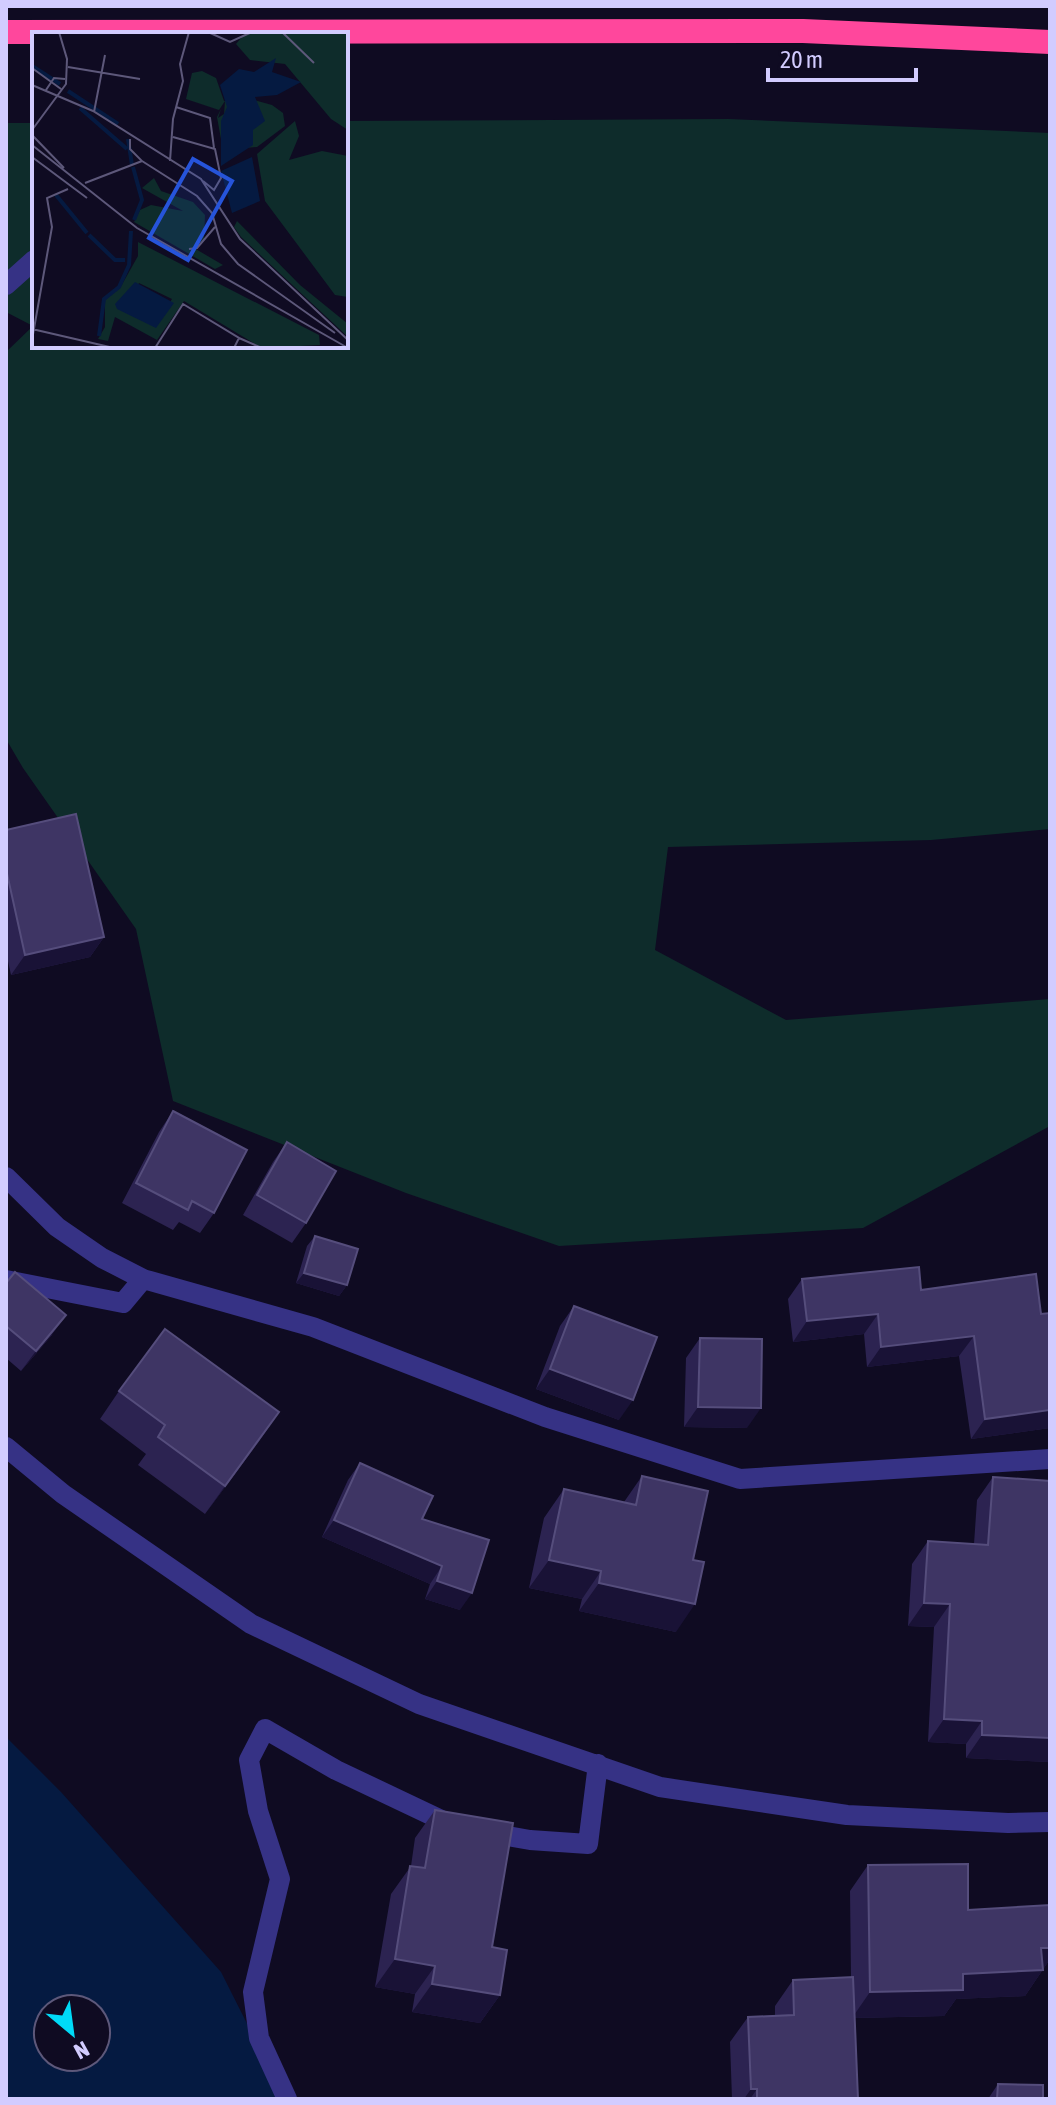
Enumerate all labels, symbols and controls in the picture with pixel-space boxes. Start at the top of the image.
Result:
inset map [32,32,348,348]
scale bar [768,32,916,82]
text: 20 m [780,46,823,73]
north arrow [32,1993,112,2073]
text: N [70,2036,94,2065]

